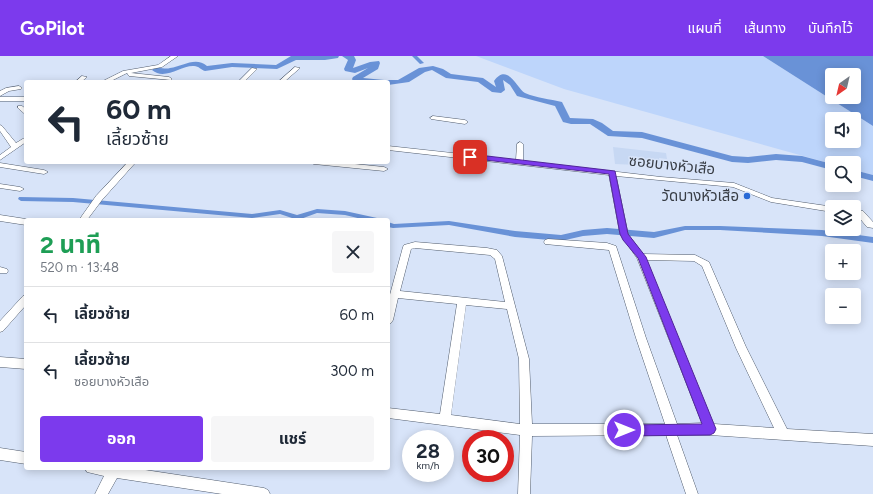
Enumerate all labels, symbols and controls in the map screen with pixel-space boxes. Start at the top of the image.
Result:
text: GoPilot [20,17,85,40]
text: แผนที่ [688,20,722,37]
text: เส้นทาง [744,20,786,37]
text: บันทึกไว้ [808,20,853,37]
north arrow [825,68,861,104]
map controls [825,68,861,324]
text: 60 m [106,92,171,126]
icon: left [40,96,92,148]
button: sound [825,112,861,148]
text: เลี้ยวซ้าย [106,128,169,150]
pin [453,140,487,174]
icon: arrive [459,146,481,168]
street label: ซอยบางหัวเสือ [628,152,716,178]
button: search [825,156,861,192]
place label: วัดบางหัวเสือ [662,187,739,205]
marker: วัดบางหัวเสือ [742,191,752,201]
button: layers [825,200,861,236]
text: 2 นาที [40,230,101,259]
button: close [332,231,374,273]
button: + [825,244,861,280]
text: 520 m · 13:48 [40,260,119,275]
button: − [825,288,861,324]
icon: left [40,304,62,326]
text: เลี้ยวซ้าย [74,305,130,323]
text: 60 m [339,306,374,324]
text: เลี้ยวซ้าย [74,351,130,369]
icon: left [40,360,62,382]
text: 300 m [330,362,374,380]
text: ซอยบางหัวเสือ [74,374,149,389]
position arrow [603,409,645,451]
button: ออก [40,416,203,462]
button: แชร์ [211,416,374,462]
speed limit sign: 30 [462,430,514,482]
text: 28 [416,439,440,463]
text: km/h [417,459,439,472]

